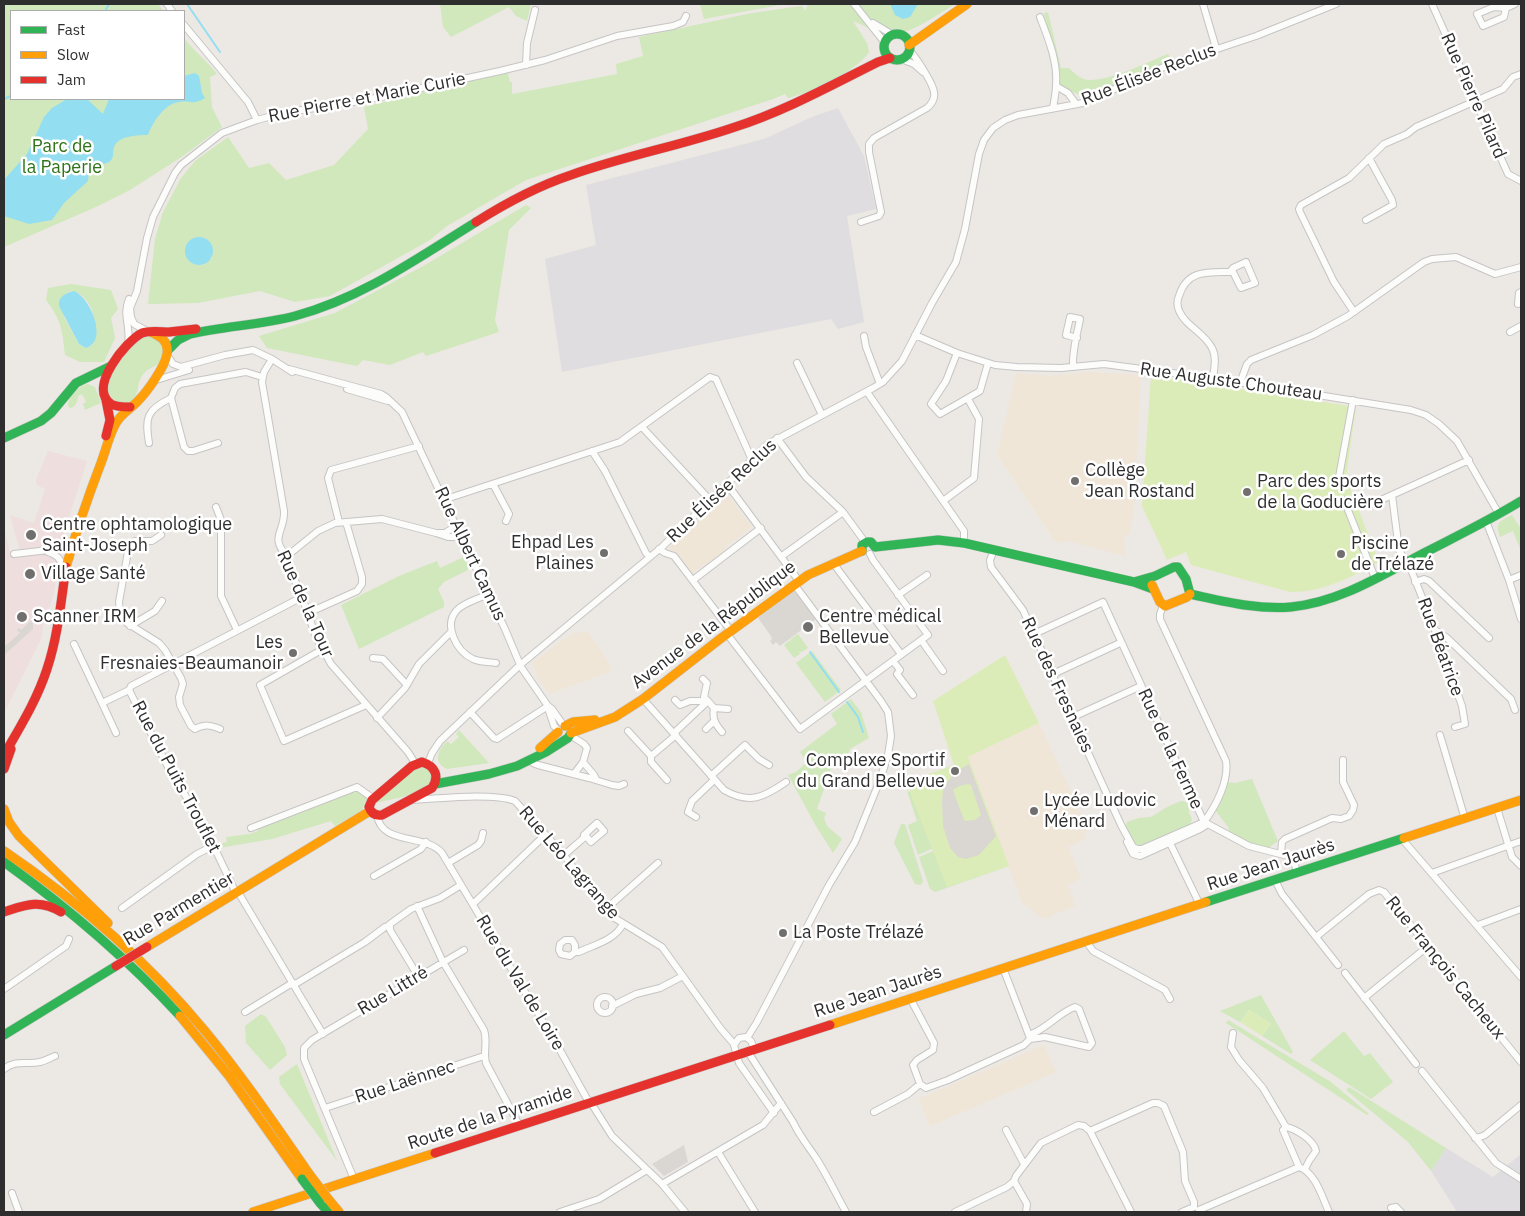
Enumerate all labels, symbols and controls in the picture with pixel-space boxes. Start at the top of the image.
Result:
legend [10,10,185,100]
text: Fast [57,20,85,39]
street label: Rue Pierre Pilard [1436,30,1510,162]
street label: Rue Élisée Reclus [1079,39,1219,111]
text: Slow [57,45,90,64]
street label: Rue Pierre et Marie Curie [266,68,468,128]
text: Jam [57,70,86,89]
park label: Parc de la Paperie [22,136,102,178]
street label: Rue Auguste Chouteau [1138,359,1324,405]
street label: Rue Élisée Reclus [662,434,782,548]
place label: Collège Jean Rostand [1085,460,1195,502]
place label: Parc des sports de la Goducière [1257,471,1383,514]
marker: Collège Jean Rostand [1069,475,1081,487]
street label: Rue Albert Camus [429,484,511,624]
marker: Parc des sports de la Goducière [1241,486,1253,498]
place label: Centre ophtamologique Saint-Joseph [42,514,232,556]
marker: Centre ophtamologique Saint-Joseph [24,528,38,542]
place label: Ehpad Les Plaines [511,532,594,574]
place label: Piscine de Trélazé [1351,533,1434,576]
street label: Rue de la Tour [272,547,338,661]
marker: Ehpad Les Plaines [598,547,610,559]
marker: Piscine de Trélazé [1335,548,1347,560]
street label: Avenue de la République [628,556,800,694]
place label: Village Santé [41,563,146,585]
marker: Village Santé [23,567,37,581]
street label: Rue Béatrice [1412,595,1468,699]
place label: Scanner IRM [33,606,137,628]
place label: Centre médical Bellevue [819,606,941,649]
marker: Scanner IRM [15,610,29,624]
street label: Rue des Fresnaies [1016,614,1098,756]
marker: Centre médical Bellevue [801,620,815,634]
place label: Les Fresnaies-Beaumanoir [100,632,283,674]
marker: Les Fresnaies-Beaumanoir [287,647,299,659]
street label: Rue de la Ferme [1133,685,1207,813]
street label: Rue du Puits Trouflet [127,697,225,857]
place label: Complexe Sportif du Grand Bellevue [796,750,945,792]
marker: Complexe Sportif du Grand Bellevue [949,765,961,777]
place label: Lycée Ludovic Ménard [1044,790,1156,832]
street label: Rue Léo Lagrange [514,802,624,924]
marker: Lycée Ludovic Ménard [1028,805,1040,817]
street label: Rue Jean Jaurès [1204,834,1338,896]
street label: Rue Parmentier [119,867,239,951]
street label: Rue François Cacheux [1381,892,1509,1044]
street label: Rue du Val de Loire [471,911,569,1055]
place label: La Poste Trélazé [793,922,924,944]
marker: La Poste Trélazé [777,927,789,939]
street label: Rue Jean Jaurès [811,961,945,1023]
street label: Rue Littré [354,962,432,1020]
street label: Rue Laënnec [352,1056,458,1108]
street label: Route de la Pyramide [405,1081,575,1155]

